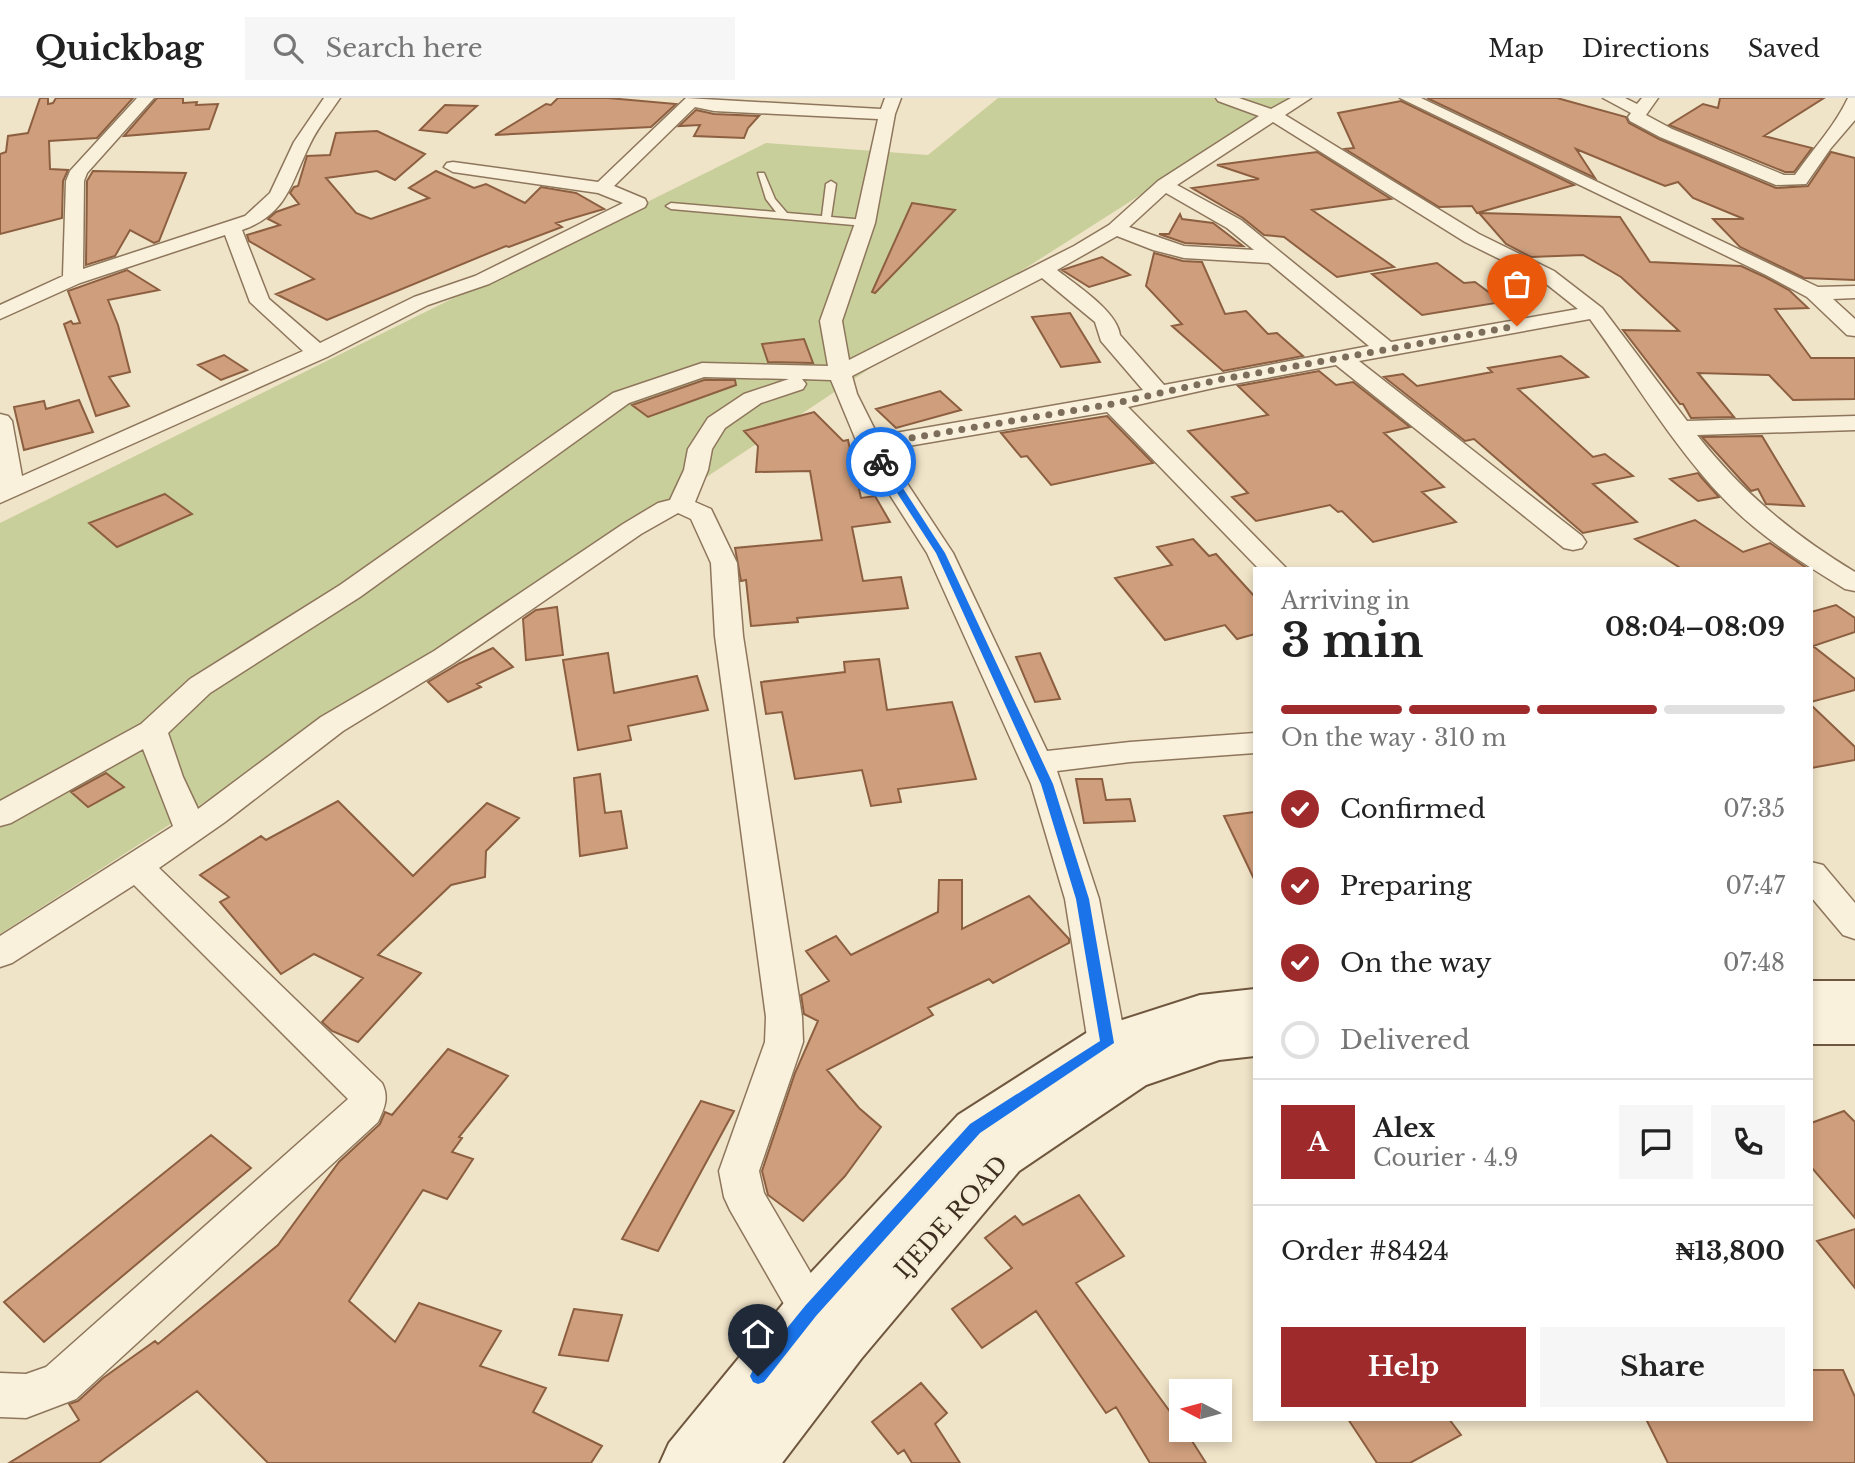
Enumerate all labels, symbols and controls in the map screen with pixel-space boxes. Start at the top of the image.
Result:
search box [245,17,735,80]
text: Quickbag [35,28,203,69]
icon: search [269,29,307,67]
text: Search here [325,32,483,64]
text: Map [1488,34,1544,63]
text: Directions [1582,34,1710,63]
text: Saved [1748,34,1820,63]
pin [1487,254,1547,326]
icon: bag [1498,265,1536,303]
courier [846,427,916,497]
icon: bike [862,443,900,481]
text: Arriving in [1281,587,1410,615]
text: 08:04–08:09 [1605,611,1785,643]
text: 3 min [1281,612,1423,669]
text: On the way · 310 m [1281,724,1506,752]
icon: check [1281,790,1319,828]
text: Confirmed [1340,793,1485,825]
text: 07:35 [1723,795,1785,823]
icon: check [1281,867,1319,905]
text: Preparing [1340,870,1472,902]
text: 07:47 [1725,872,1785,900]
icon: check [1281,944,1319,982]
text: On the way [1340,947,1492,979]
text: 07:48 [1723,949,1785,977]
text: Delivered [1340,1024,1470,1056]
button: chat [1619,1105,1693,1179]
button: phone [1711,1105,1785,1179]
text: Alex [1373,1112,1435,1144]
text: A [1307,1126,1329,1158]
text: Courier · 4.9 [1373,1144,1518,1172]
street label: IJEDE ROAD [889,1150,1013,1284]
text: Order #8424 [1281,1235,1449,1267]
text: ₦13,800 [1676,1235,1785,1267]
pin [728,1304,788,1376]
icon: home [739,1315,777,1353]
button: Help [1281,1327,1526,1407]
button: Share [1540,1327,1785,1407]
north arrow [1169,1379,1232,1442]
map controls [1169,1379,1232,1442]

